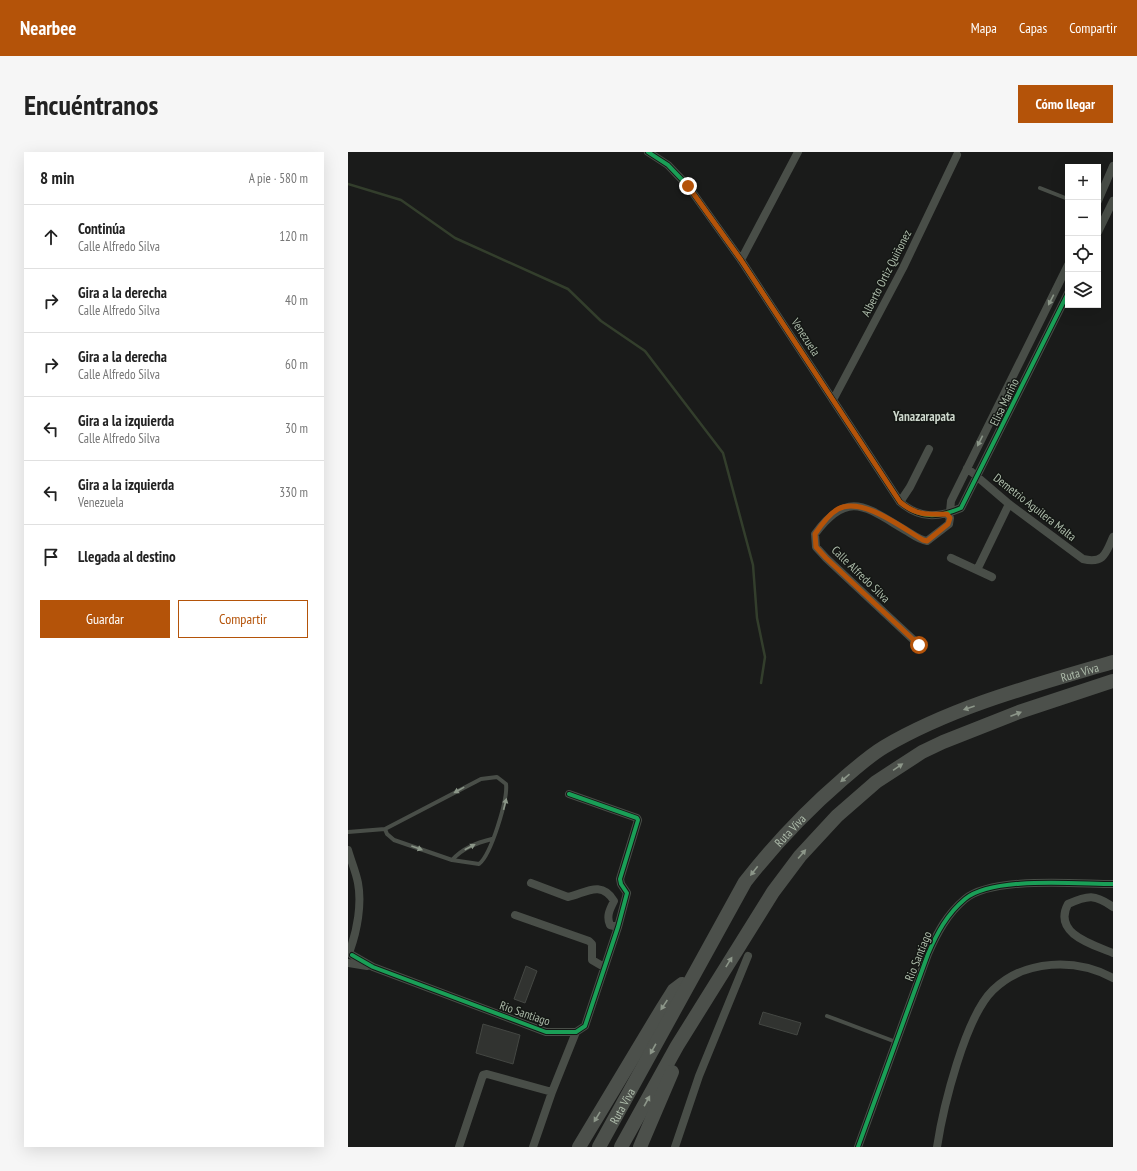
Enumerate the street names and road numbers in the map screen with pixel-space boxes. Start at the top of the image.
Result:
street label: Alberto Ortiz Quiñonez [858,227,914,319]
street label: Venezuela [788,314,824,359]
street label: Elisa Mariño [986,376,1022,428]
street label: Demetrio Aguilera Malta [991,470,1080,544]
street label: Calle Alfredo Silva [829,542,894,606]
street label: Ruta Viva [1059,659,1101,684]
street label: Ruta Viva [771,811,809,850]
street label: Rio Santiago [901,929,935,983]
street label: Rio Santiago [498,997,552,1029]
street label: Ruta Viva [606,1085,638,1127]

